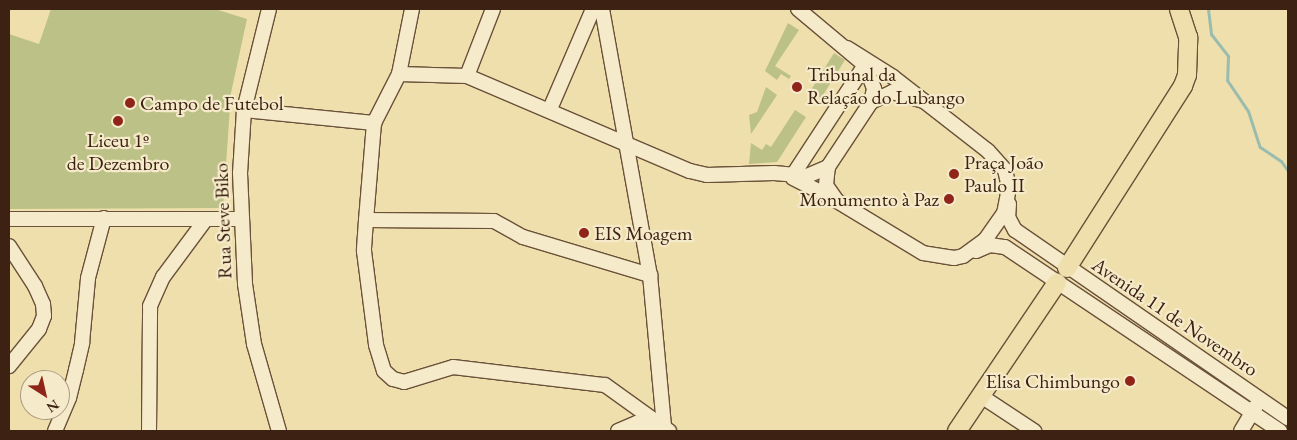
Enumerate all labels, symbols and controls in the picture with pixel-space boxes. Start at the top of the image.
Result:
place label: Tribunal da Relação do Lubango [807,63,965,110]
marker: Tribunal da Relação do Lubango [791,81,803,93]
place label: Campo de Futebol [140,91,283,115]
marker: Campo de Futebol [124,97,136,109]
marker: Liceu 1º de Dezembro [112,115,124,127]
place label: Liceu 1º de Dezembro [67,129,169,176]
place label: Praça João Paulo II [964,150,1044,197]
street label: Rua Steve Biko [209,163,237,279]
marker: Praça João Paulo II [948,168,960,180]
place label: Monumento à Paz [799,187,939,211]
marker: Monumento à Paz [943,193,955,205]
place label: EIS Moagem [594,221,693,245]
marker: EIS Moagem [578,227,590,239]
street label: Avenida 11 de Novembro [1087,252,1263,382]
place label: Elisa Chimbungo [986,369,1120,393]
north arrow [20,370,70,420]
marker: Elisa Chimbungo [1124,375,1136,387]
text: N [43,396,63,417]

